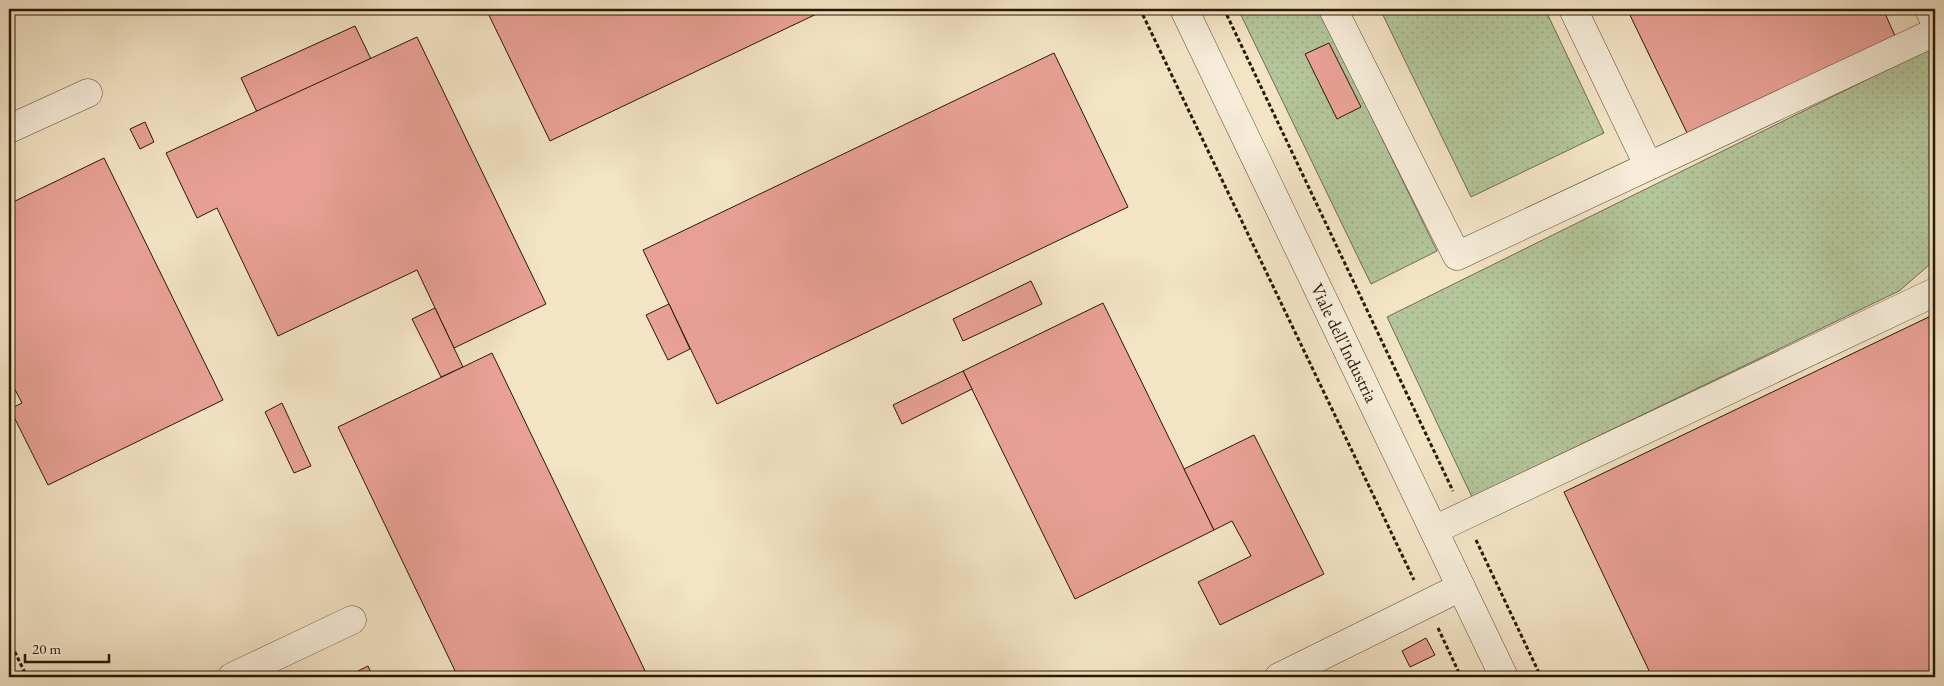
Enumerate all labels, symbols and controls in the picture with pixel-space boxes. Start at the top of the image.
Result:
street label: Viale dell'Industria [1306,279,1384,407]
scale bar [25,631,109,663]
text: 20 m [32,639,61,658]

